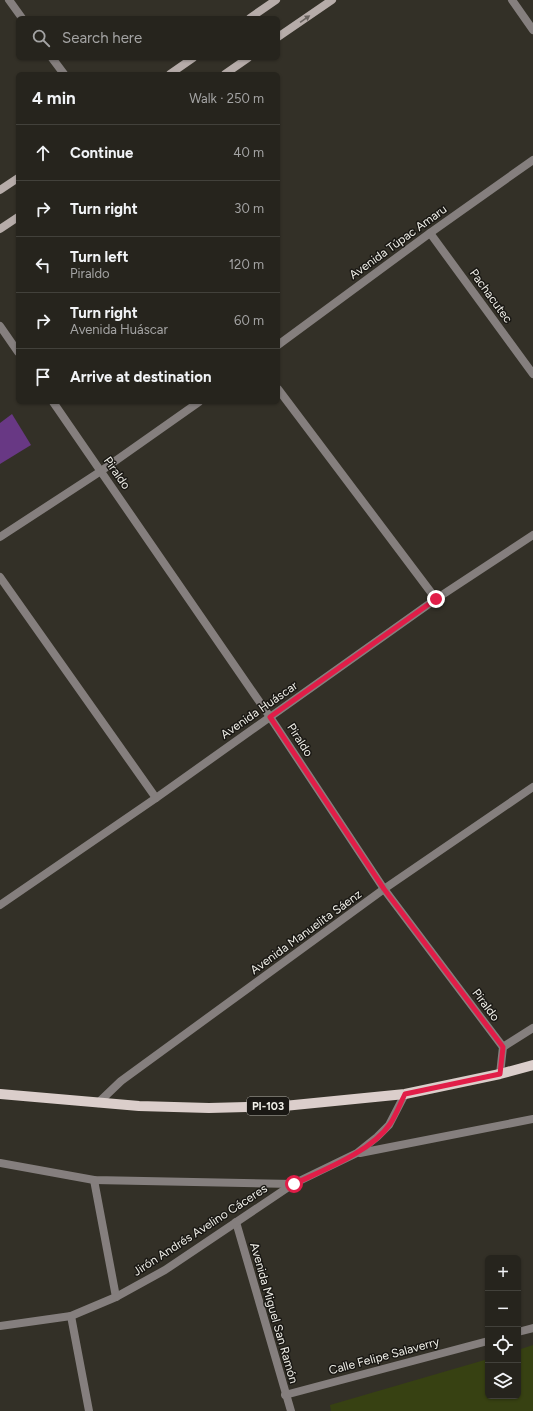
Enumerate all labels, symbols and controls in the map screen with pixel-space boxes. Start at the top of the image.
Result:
one-way arrow [300,15,310,23]
search box [16,16,280,60]
icon: search [30,27,52,49]
text: Search here [62,29,142,47]
text: 4 min [32,88,76,108]
text: Walk · 250 m [189,91,264,106]
icon: ahead [32,142,54,164]
text: Continue [70,144,133,162]
text: 40 m [233,145,264,160]
icon: right [32,198,54,220]
text: Turn right [70,200,138,218]
text: 30 m [234,201,264,216]
street label: Avenida Túpac Amaru [347,202,449,282]
text: Turn left [70,248,128,266]
icon: left [32,254,54,276]
text: 120 m [229,257,264,272]
text: Piraldo [70,266,110,281]
street label: Pachacutec [467,266,515,326]
text: Turn right [70,304,138,322]
icon: right [32,310,54,332]
text: 60 m [234,313,264,328]
text: Avenida Huáscar [70,322,168,337]
icon: arrive [32,366,54,388]
text: Arrive at destination [70,368,211,386]
street label: Piraldo [101,454,133,492]
route end [427,590,445,608]
street label: Avenida Huáscar [218,678,300,742]
street label: Piraldo [284,721,316,759]
street label: Avenida Manuelita Sáenz [248,887,364,977]
street label: Piraldo [469,986,503,1024]
road number: PI-103 [247,1097,289,1115]
route start [285,1175,303,1193]
street label: Jirón Andrés Avelino Cáceres [130,1181,270,1279]
street label: Avenida Miguel San Ramón [247,1241,301,1385]
map controls [485,1255,521,1399]
button: + [485,1255,521,1291]
button: − [485,1291,521,1327]
button: locate [485,1327,521,1363]
street label: Calle Felipe Salaverry [327,1334,441,1377]
button: layers [485,1363,521,1399]

